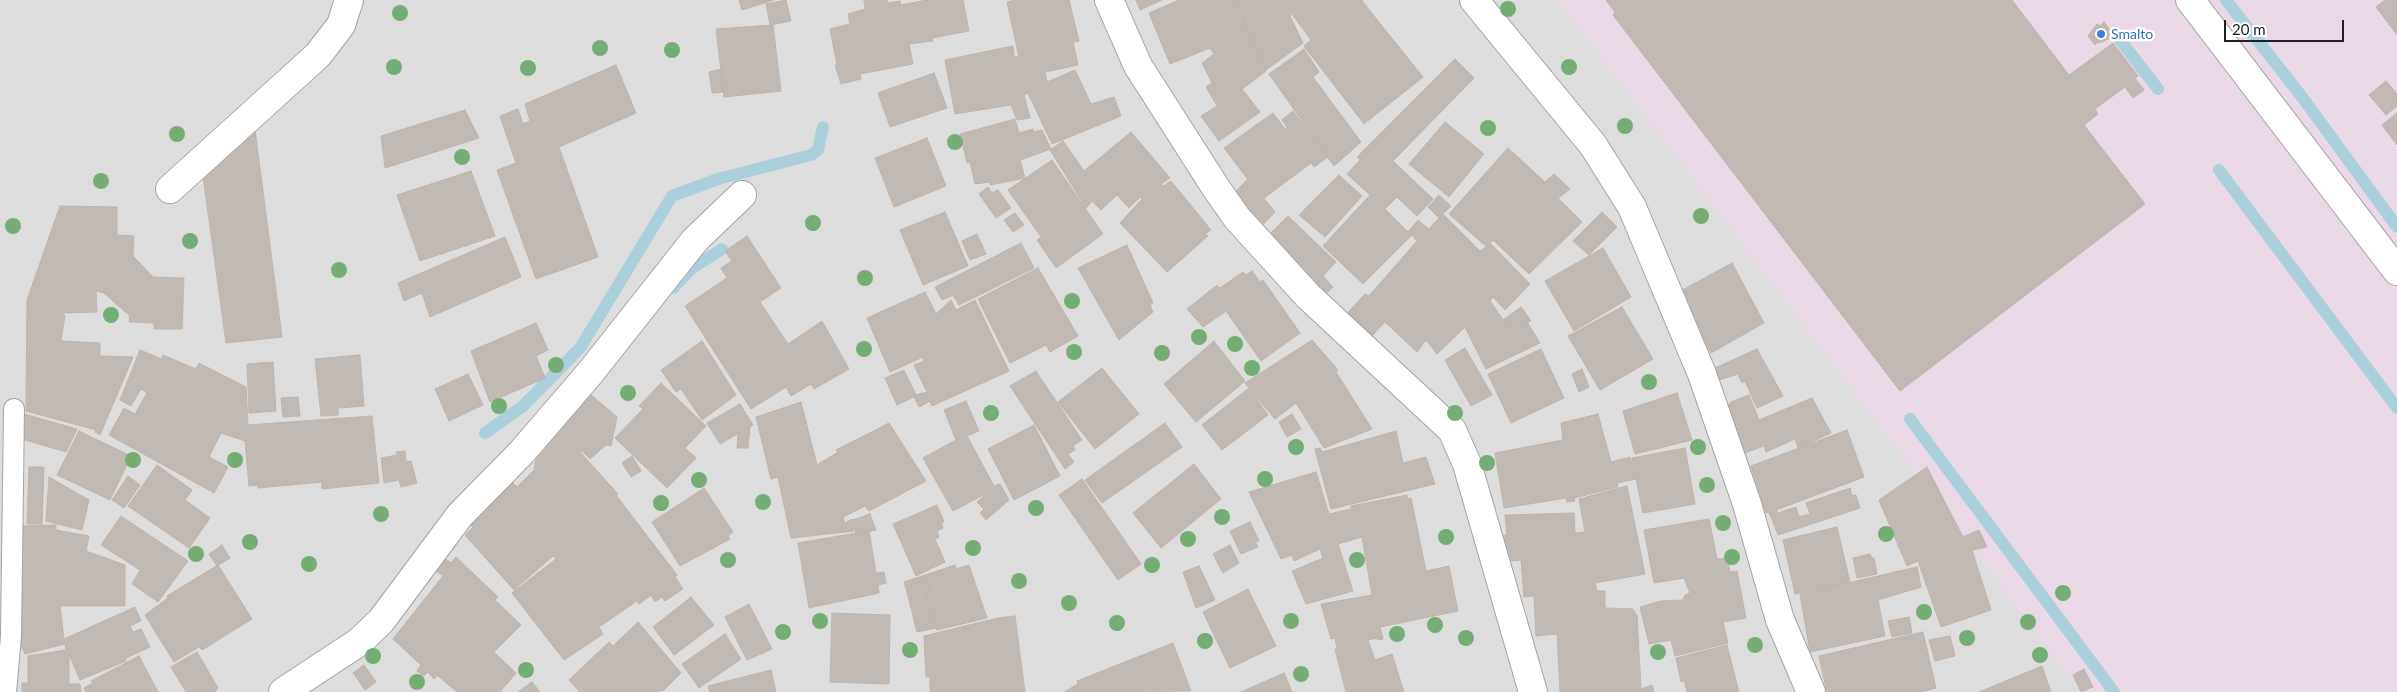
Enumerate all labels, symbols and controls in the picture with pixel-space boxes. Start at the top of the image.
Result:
scale bar [2227,10,2347,42]
text: 20 m [2232,20,2266,38]
place label: Smalto [2111,26,2153,42]
marker: Smalto [2095,28,2107,40]

